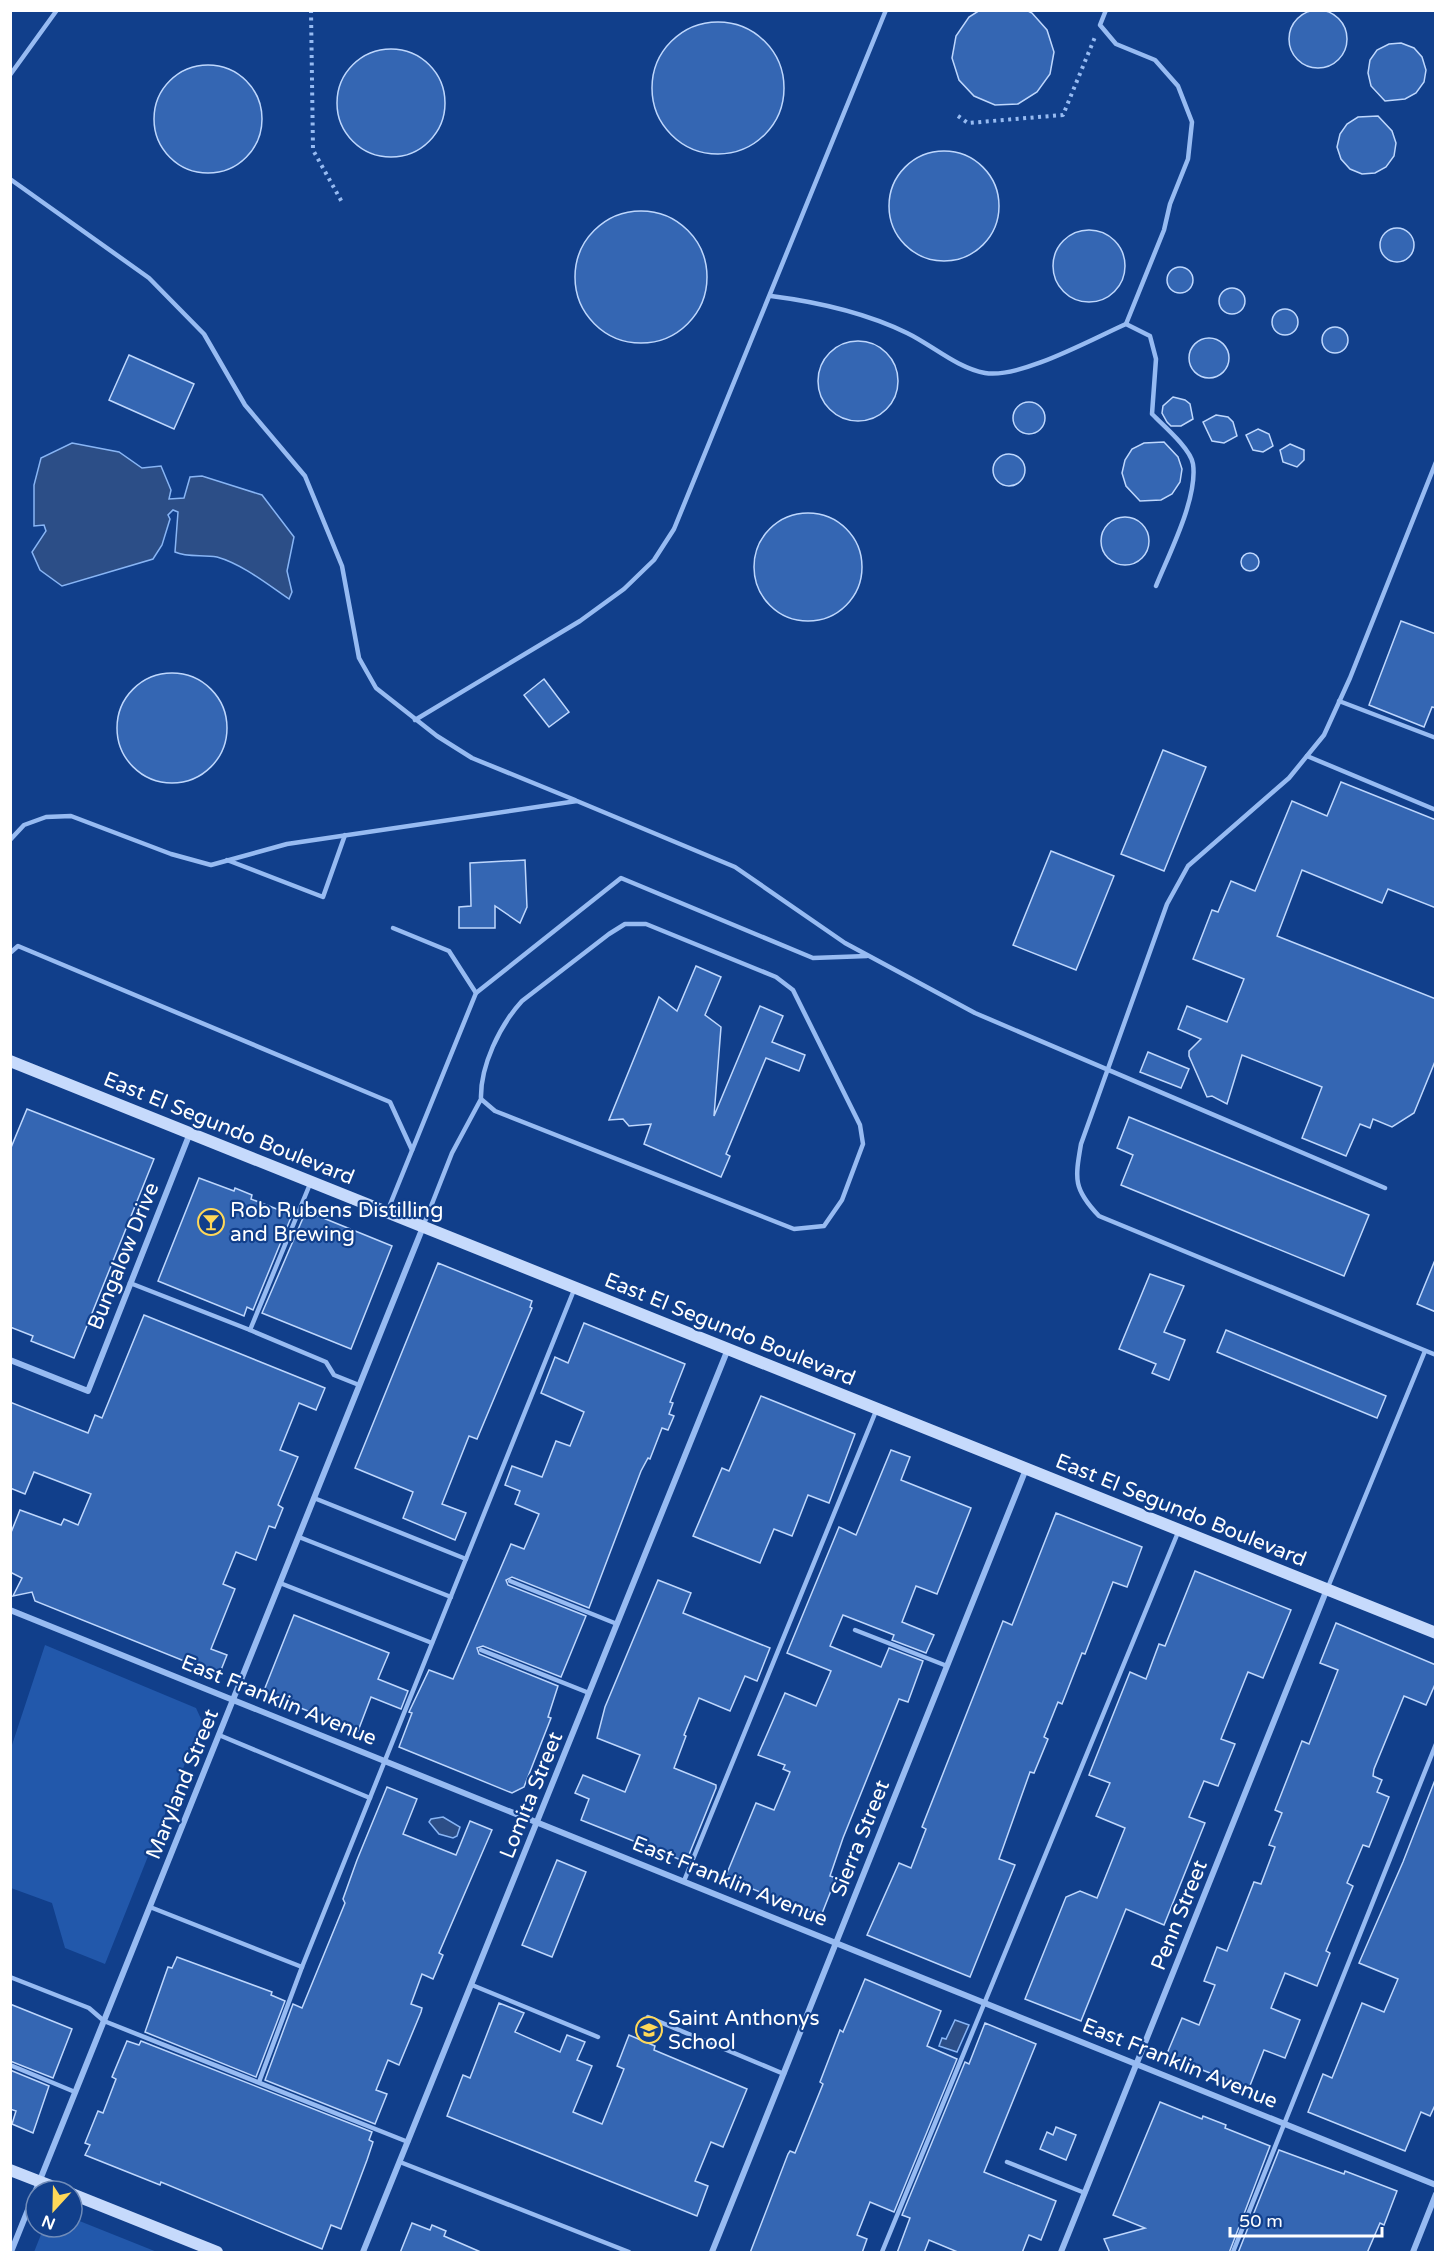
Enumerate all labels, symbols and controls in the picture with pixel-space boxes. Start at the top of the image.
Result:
street label: East El Segundo Boulevard [100,1067,358,1190]
street label: Bungalow Drive [83,1179,164,1334]
place label: Rob Rubens Distilling and Brewing [230,1198,443,1247]
bar icon: Rob Rubens Distilling and Brewing [196,1207,226,1237]
street label: East El Segundo Boulevard [601,1268,859,1391]
street label: East El Segundo Boulevard [1052,1449,1310,1572]
street label: East Franklin Avenue [177,1650,380,1751]
street label: Maryland Street [141,1705,224,1863]
street label: Lomita Street [495,1728,568,1862]
street label: Sierra Street [826,1776,895,1900]
street label: East Franklin Avenue [628,1831,831,1932]
street label: Penn Street [1146,1856,1213,1974]
place label: Saint Anthonys School [668,2006,820,2055]
street label: East Franklin Avenue [1078,2013,1281,2114]
school or university icon: Saint Anthonys School [634,2015,664,2045]
north arrow [24,2179,84,2239]
scale bar [1230,2200,1382,2238]
text: N [39,2210,58,2234]
text: 50 m [1239,2210,1283,2232]

